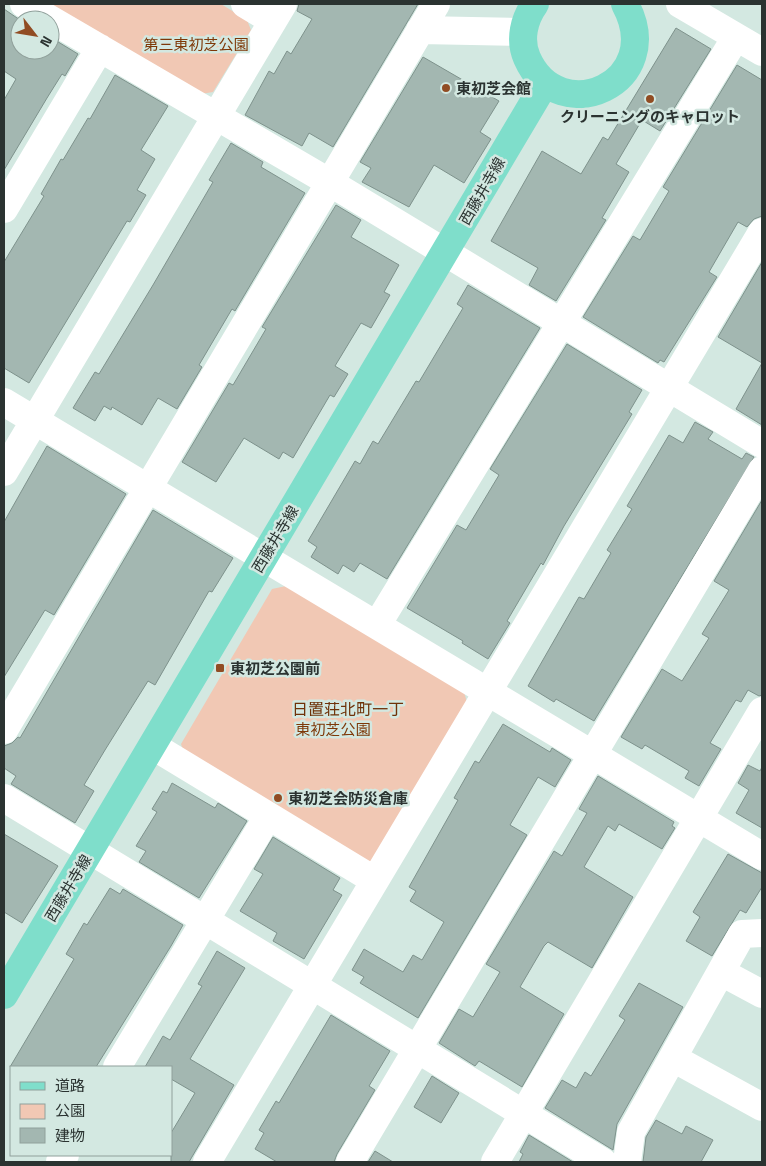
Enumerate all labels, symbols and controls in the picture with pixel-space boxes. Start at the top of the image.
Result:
north arrow [10,10,60,60]
text: N [36,33,56,50]
park label: 第三東初芝公園 [143,35,249,54]
place label: 東初芝会館 [456,79,531,98]
marker: 東初芝会館 [440,82,452,94]
marker: クリーニングのキャロット [644,93,656,105]
place label: クリーニングのキャロット [560,107,740,126]
street label: 西藤井寺線 [455,154,509,228]
street label: 西藤井寺線 [248,502,302,576]
place label: 東初芝公園前 [230,659,320,678]
marker: 東初芝公園前 [214,662,226,674]
district label: 日置荘北町一丁 [292,699,404,720]
park label: 東初芝公園 [295,720,371,739]
place label: 東初芝会防災倉庫 [288,789,408,808]
marker: 東初芝会防災倉庫 [272,792,284,804]
street label: 西藤井寺線 [41,851,95,925]
legend [10,1066,172,1156]
text: 道路 [55,1076,85,1095]
text: 公園 [55,1101,85,1120]
text: 建物 [55,1126,85,1145]

